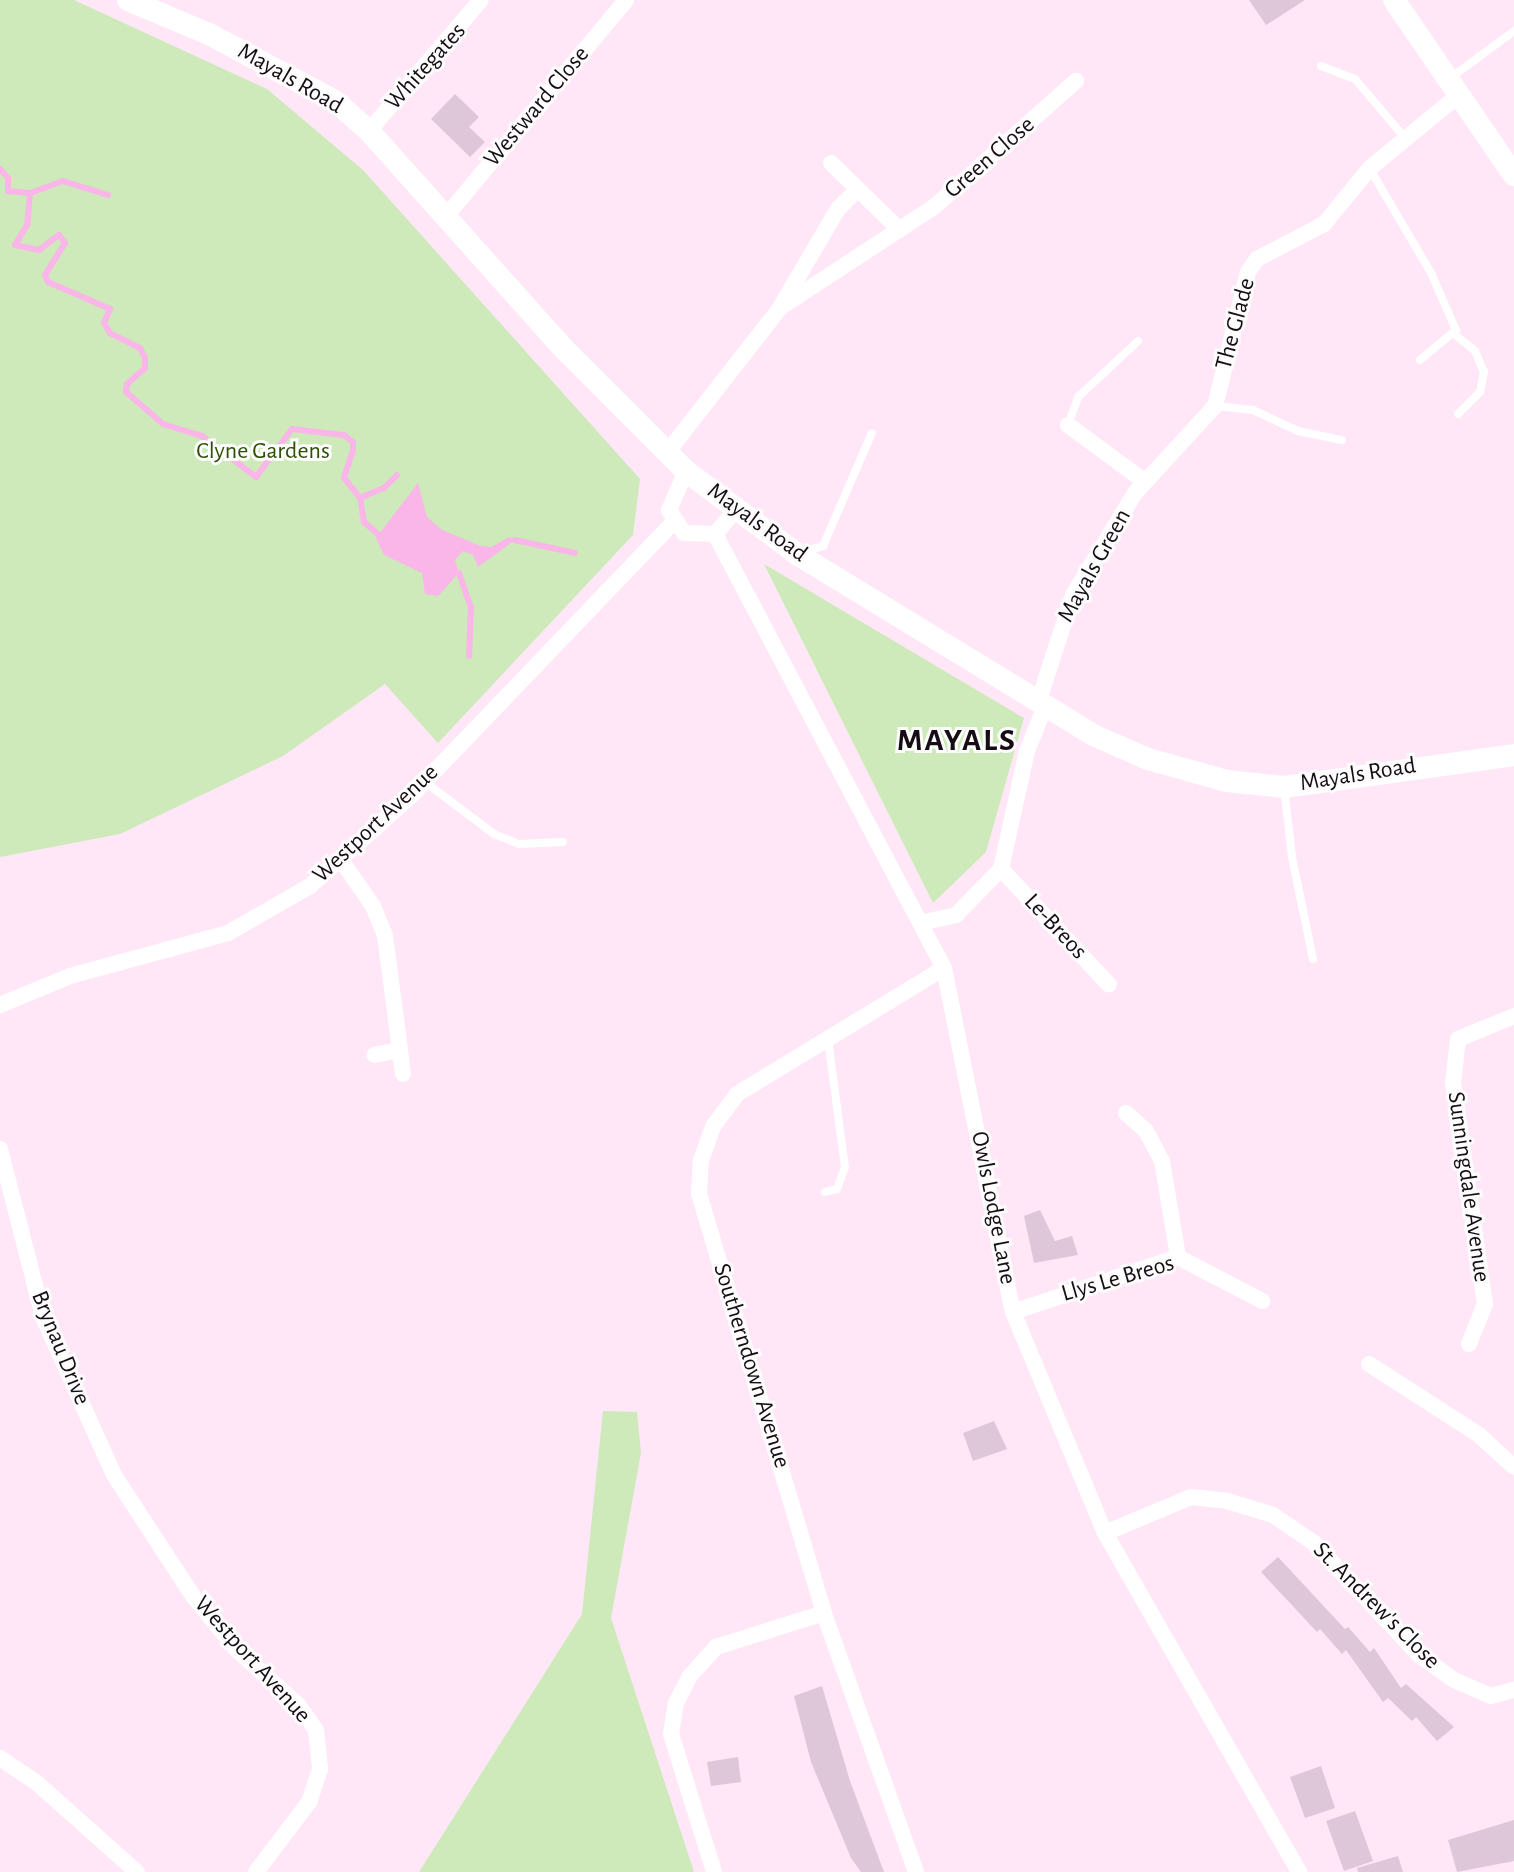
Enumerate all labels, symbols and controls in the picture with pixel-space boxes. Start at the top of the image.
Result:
street label: Whitegates [379,17,473,117]
street label: Mayals Road [232,37,348,121]
street label: Westward Close [478,41,596,173]
street label: Green Close [939,111,1041,205]
street label: The Glade [1210,275,1262,373]
park label: Clyne Gardens [196,438,330,466]
street label: Mayals Road [701,477,813,569]
street label: Mayals Green [1052,504,1138,628]
district label: MAYALS [897,721,1017,759]
street label: Mayals Road [1298,752,1418,798]
street label: Westport Avenue [307,759,445,889]
street label: Le-Breos [1017,888,1093,966]
street label: Sunningdale Avenue [1440,1090,1496,1284]
street label: Owls Lodge Lane [964,1129,1022,1287]
street label: Llys Le Breos [1058,1249,1178,1309]
street label: Southerndown Avenue [706,1260,796,1472]
street label: Brynau Drive [24,1287,96,1409]
street label: St. Andrew's Close [1306,1536,1446,1676]
street label: Westport Avenue [187,1591,317,1729]

